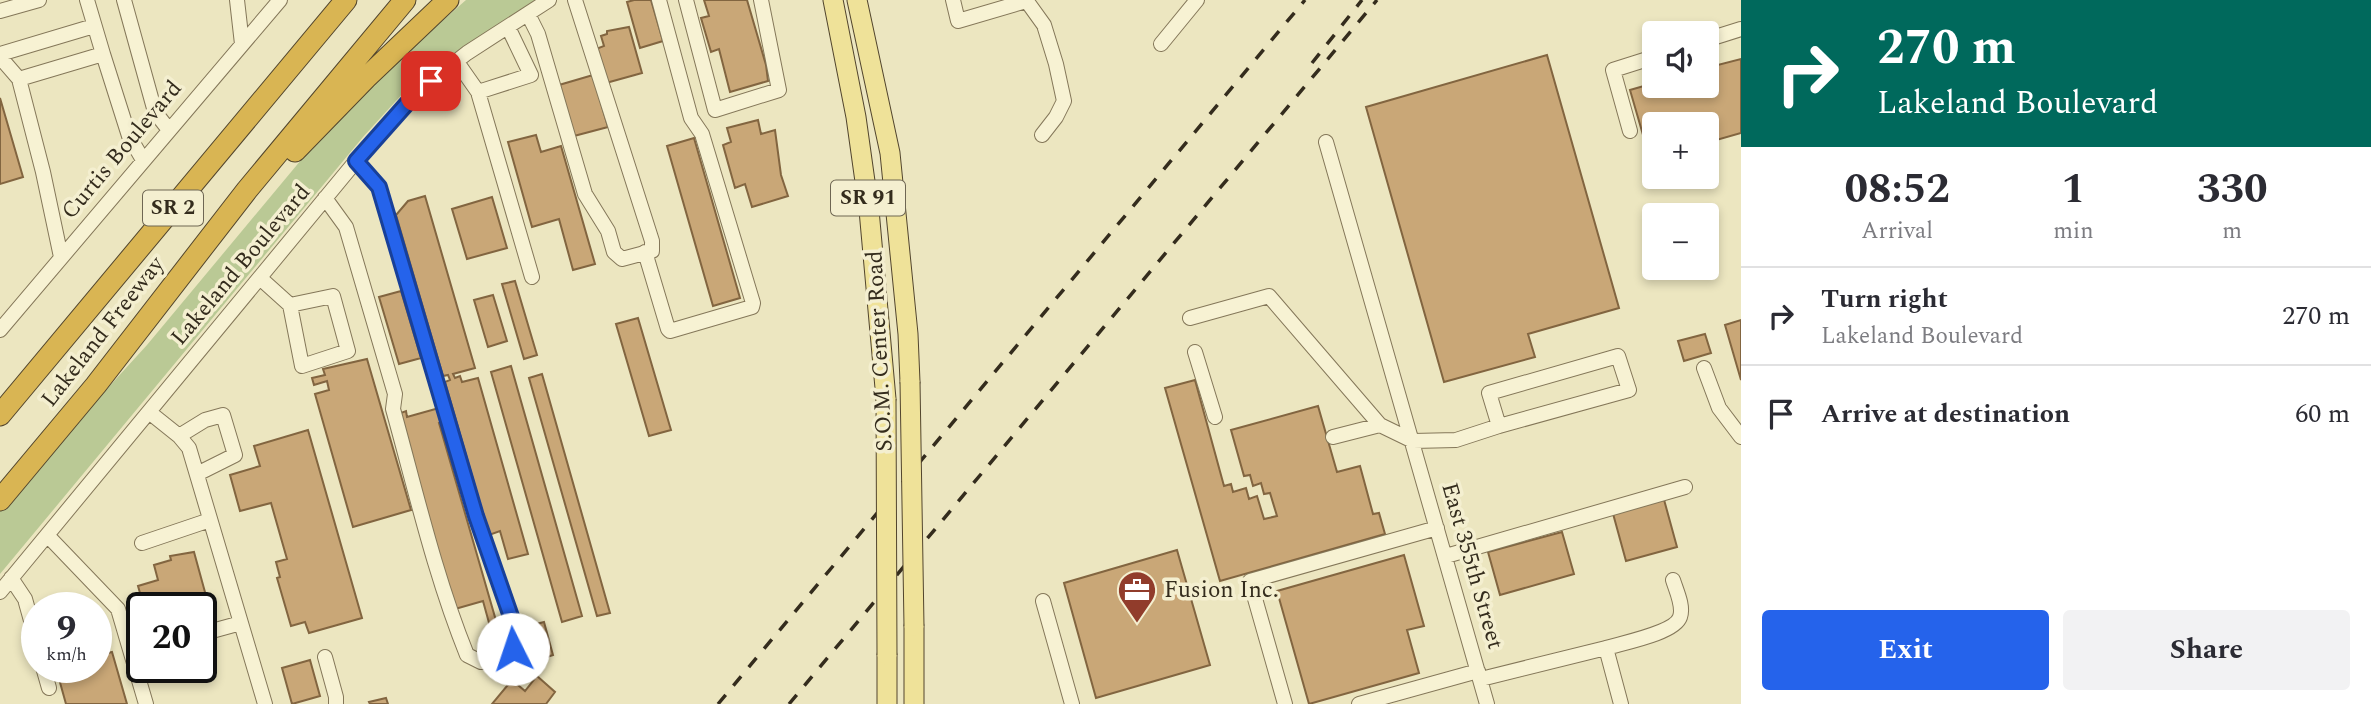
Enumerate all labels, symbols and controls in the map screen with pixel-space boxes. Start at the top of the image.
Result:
text: 270 m [1877,11,2016,86]
map controls [1642,21,1719,280]
button: sound [1642,21,1719,98]
icon: right [1762,28,1853,119]
pin [401,51,461,111]
icon: arrive [412,62,450,100]
street label: Curtis Boulevard [53,73,191,227]
text: Lakeland Boulevard [1877,79,2158,128]
button: + [1642,112,1719,189]
text: 08:52 [1844,158,1950,221]
text: 1 [2062,158,2085,221]
text: 330 [2197,158,2268,221]
street label: Lakeland Boulevard [163,176,319,354]
road number: SR 91 [831,180,905,216]
road number: SR 2 [143,190,203,226]
button: − [1642,203,1719,280]
text: Arrival [1861,214,1933,249]
text: min [2053,214,2094,249]
text: m [2222,214,2242,249]
street label: Lakeland Freeway [33,248,174,415]
street label: S.O.M. Center Road [857,249,903,452]
text: Turn right [1821,279,1948,319]
text: 270 m [2282,296,2350,336]
icon: right [1762,297,1800,335]
text: Lakeland Boulevard [1821,319,2023,354]
text: Arrive at destination [1821,394,2070,434]
text: 60 m [2295,394,2350,434]
icon: arrive [1762,395,1800,433]
street label: East 355th Street [1431,479,1513,653]
office icon: Fusion Inc. [1116,569,1158,624]
place label: Fusion Inc. [1164,573,1278,608]
speed limit sign: 20 [126,592,217,683]
text: 9 [57,602,76,655]
button: Exit [1762,610,2049,690]
button: Share [2063,610,2350,690]
position arrow [476,612,550,686]
text: km/h [46,641,87,668]

